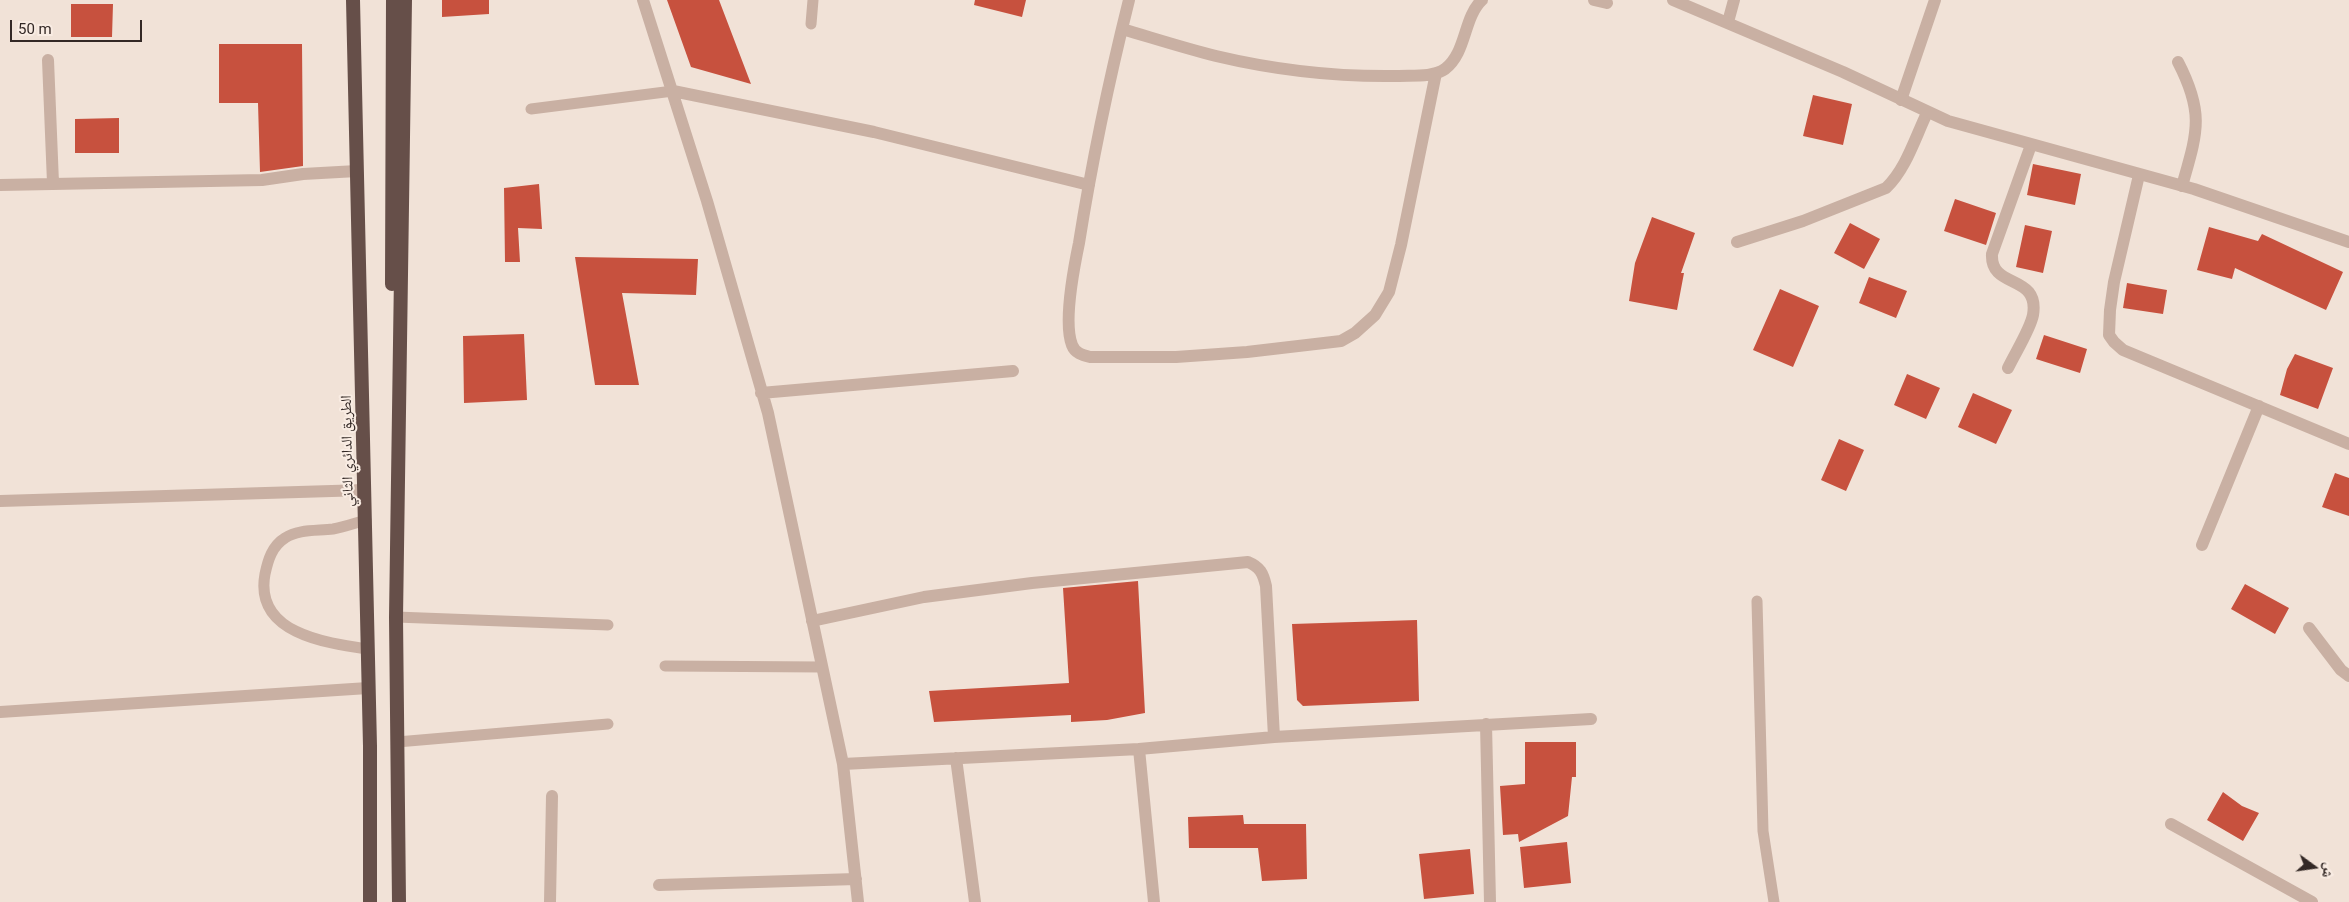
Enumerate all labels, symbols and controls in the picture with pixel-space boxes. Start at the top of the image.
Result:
scale bar [12,10,145,42]
text: 50 m [18,20,52,38]
street label: الطريق الدائري الثاني [338,395,358,507]
north arrow [2289,842,2339,892]
text: ش [2319,861,2338,880]

